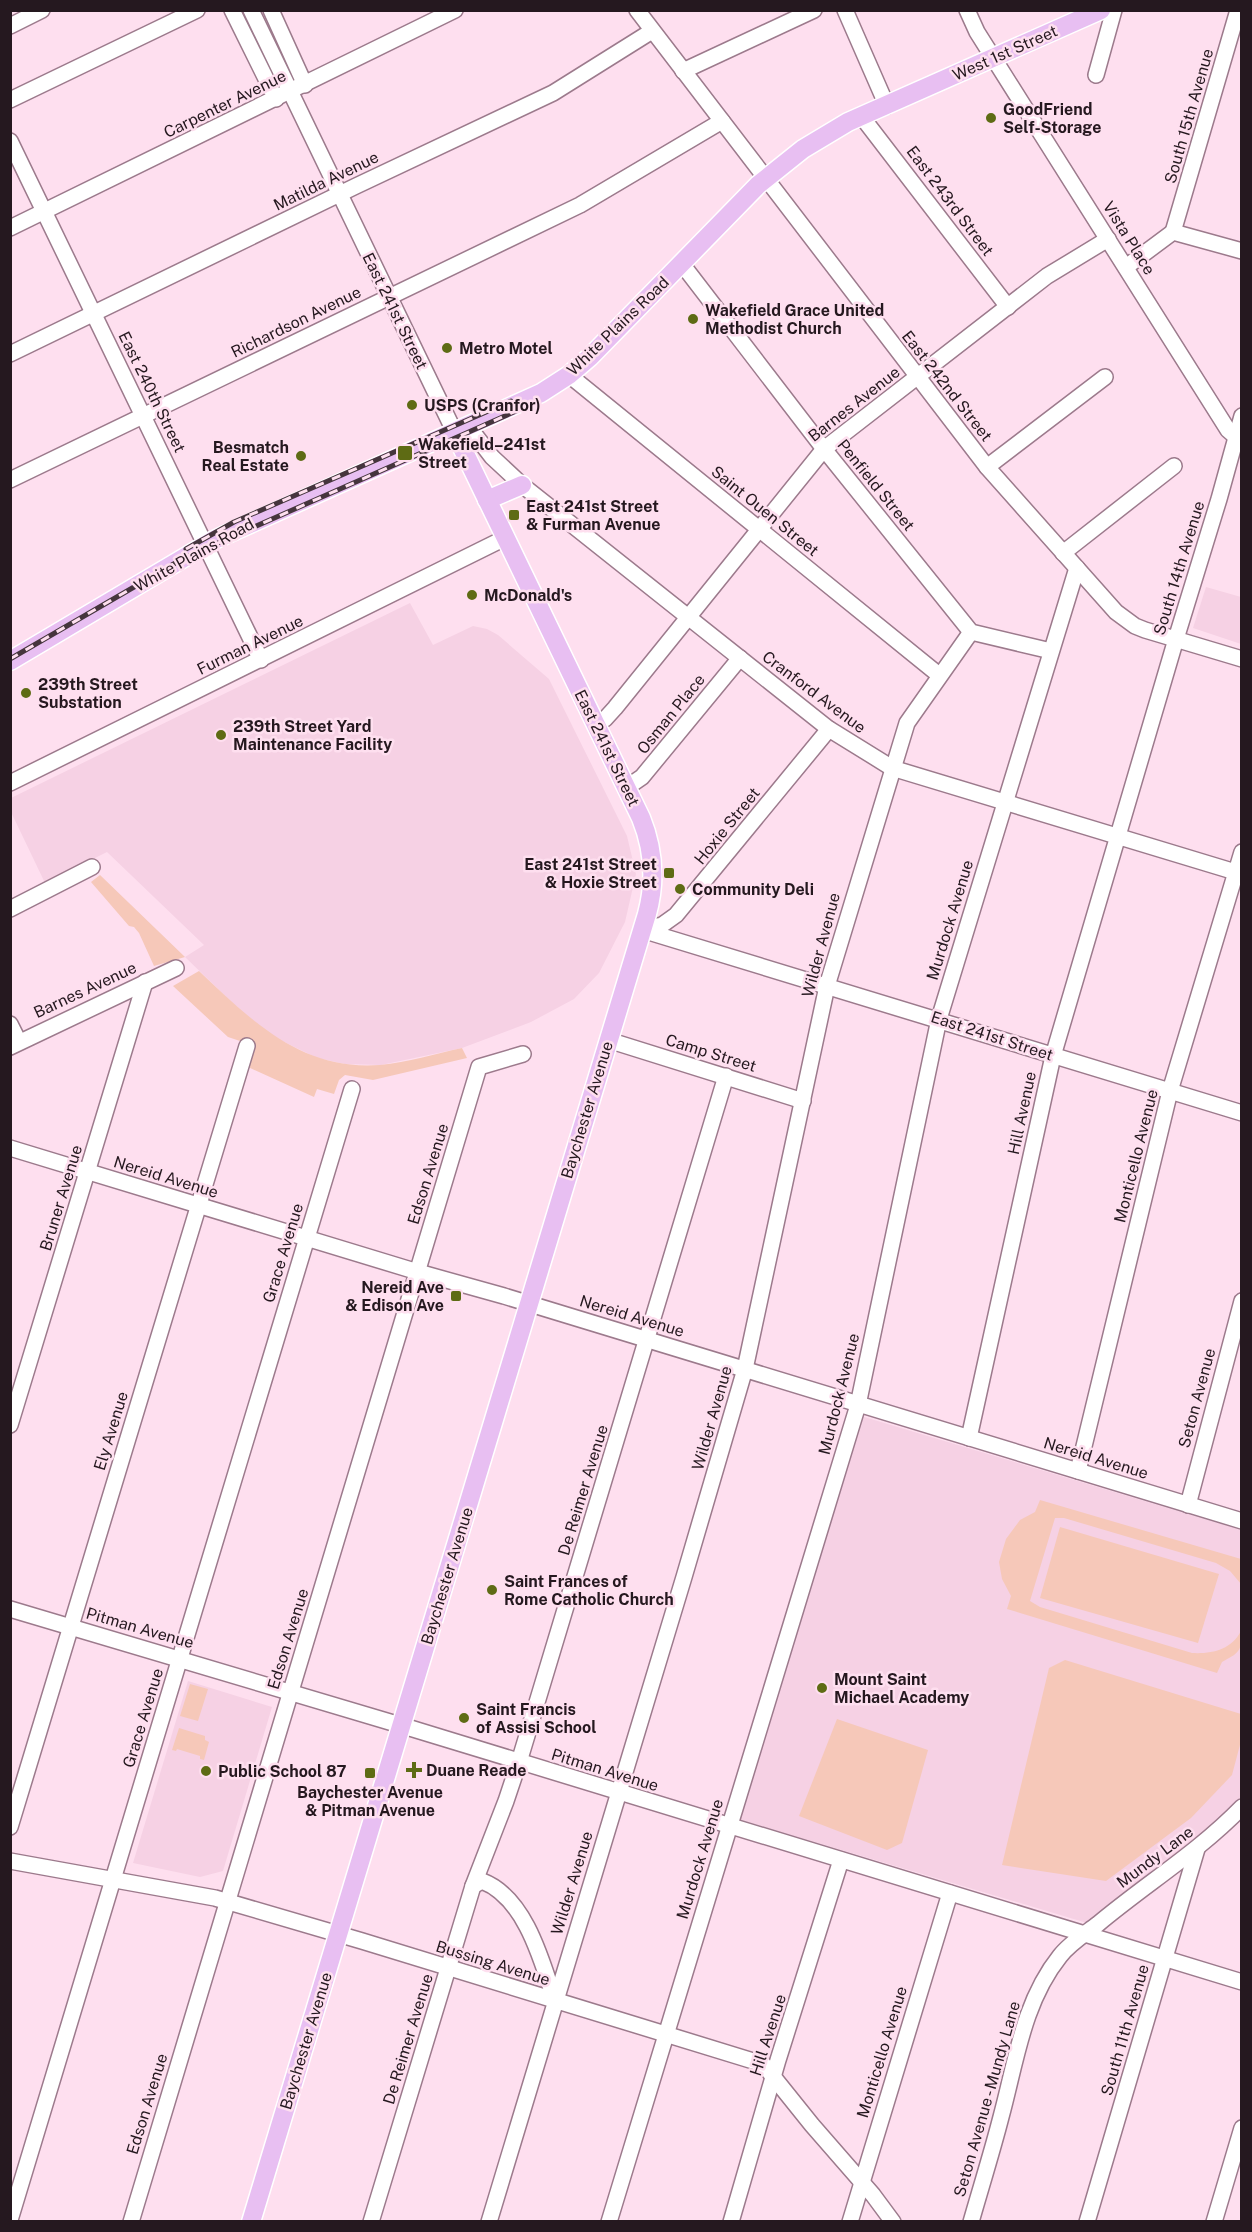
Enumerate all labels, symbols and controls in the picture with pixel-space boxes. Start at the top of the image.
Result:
street label: West 1st Street [950,21,1060,85]
street label: South 15th Avenue [1161,46,1217,186]
street label: Carpenter Avenue [161,66,289,142]
place label: GoodFriend Self-Storage [1003,100,1101,137]
marker: GoodFriend Self-Storage [984,111,998,125]
street label: East 243rd Street [903,142,997,260]
street label: Matilda Avenue [270,147,382,215]
street label: Vista Place [1099,198,1159,278]
street label: East 241st Street [359,250,431,372]
street label: White Plains Road [563,273,673,379]
street label: Richardson Avenue [228,282,364,362]
place label: Wakefield Grace United Methodist Church [705,301,884,338]
marker: Wakefield Grace United Methodist Church [686,312,700,326]
street label: East 242nd Street [898,327,996,445]
street label: East 240th Street [115,328,189,456]
place label: Metro Motel [459,339,553,358]
marker: Metro Motel [440,341,454,355]
street label: Barnes Avenue [804,362,904,446]
place label: USPS (Cranfor) [424,396,541,415]
marker: USPS (Cranfor) [405,398,419,412]
place label: Wakefield–241st Street [418,435,546,472]
street label: Penfield Street [833,436,919,534]
place label: Besmatch Real Estate [202,438,289,475]
marker: Wakefield–241st Street [396,444,414,462]
marker: Besmatch Real Estate [294,449,308,463]
street label: Saint Ouen Street [708,462,822,560]
place label: East 241st Street & Furman Avenue [526,497,660,534]
street label: South 14th Avenue [1150,499,1208,637]
marker: East 241st Street & Furman Avenue [507,508,521,522]
street label: White Plains Road [131,514,257,596]
place label: McDonald's [484,586,572,605]
marker: McDonald's [465,588,479,602]
street label: Furman Avenue [194,611,306,679]
street label: Cranford Avenue [759,647,869,737]
street label: Osman Place [633,670,709,758]
place label: 239th Street Substation [38,675,138,712]
marker: 239th Street Substation [19,686,33,700]
street label: East 241st Street [571,687,643,809]
place label: 239th Street Yard Maintenance Facility [233,717,392,754]
marker: 239th Street Yard Maintenance Facility [214,728,228,742]
street label: Hoxie Street [690,784,764,868]
place label: East 241st Street & Hoxie Street [524,855,657,892]
street label: Murdock Avenue [923,858,977,982]
marker: East 241st Street & Hoxie Street [662,866,676,880]
place label: Community Deli [692,880,814,899]
marker: Community Deli [673,882,687,896]
street label: Wilder Avenue [798,891,844,999]
street label: Barnes Avenue [31,958,139,1022]
street label: East 241st Street [928,1007,1056,1065]
street label: Camp Street [663,1030,759,1076]
street label: Baychester Avenue [557,1039,617,1181]
street label: Hill Avenue [1004,1070,1040,1156]
street label: Monticello Avenue [1110,1087,1162,1225]
street label: Edson Avenue [404,1121,452,1227]
street label: Bruner Avenue [36,1143,86,1253]
street label: Nereid Avenue [111,1152,221,1202]
street label: Grace Avenue [259,1201,307,1305]
place label: Nereid Ave & Edison Ave [345,1278,444,1315]
marker: Nereid Ave & Edison Ave [449,1289,463,1303]
street label: Nereid Avenue [577,1291,687,1341]
street label: Murdock Avenue [815,1331,863,1457]
street label: Seton Avenue [1175,1346,1219,1450]
street label: Wilder Avenue [688,1364,736,1472]
street label: Ely Avenue [90,1389,132,1473]
street label: De Reimer Avenue [554,1422,612,1558]
street label: Nereid Avenue [1041,1433,1151,1483]
street label: Baychester Avenue [417,1505,477,1647]
place label: Saint Frances of Rome Catholic Church [504,1572,674,1609]
marker: Saint Frances of Rome Catholic Church [485,1583,499,1597]
street label: Edson Avenue [264,1586,312,1692]
street label: Pitman Avenue [84,1604,196,1652]
street label: Grace Avenue [119,1666,167,1770]
place label: Mount Saint Michael Academy [834,1670,969,1707]
marker: Mount Saint Michael Academy [815,1681,829,1695]
place label: Saint Francis of Assisi School [476,1700,597,1737]
marker: Saint Francis of Assisi School [457,1711,471,1725]
street label: Pitman Avenue [549,1745,661,1795]
place label: Duane Reade [426,1761,526,1780]
place label: Public School 87 [218,1762,346,1781]
marker: Duane Reade [407,1763,421,1777]
marker: Public School 87 [199,1764,213,1778]
marker: Baychester Avenue & Pitman Avenue [363,1766,377,1780]
place label: Baychester Avenue & Pitman Avenue [297,1783,443,1820]
street label: Murdock Avenue [673,1797,727,1921]
street label: Mundy Lane [1113,1822,1197,1892]
street label: Wilder Avenue [547,1829,597,1937]
street label: Bussing Avenue [434,1937,552,1989]
street label: South 11th Avenue [1097,1962,1153,2098]
street label: Baychester Avenue [276,1970,336,2112]
street label: De Reimer Avenue [379,1971,437,2107]
street label: Monticello Avenue [853,1984,911,2120]
street label: Hill Avenue [746,1992,790,2078]
street label: Seton Avenue - Mundy Lane [950,1999,1024,2199]
street label: Edson Avenue [123,2051,171,2157]

